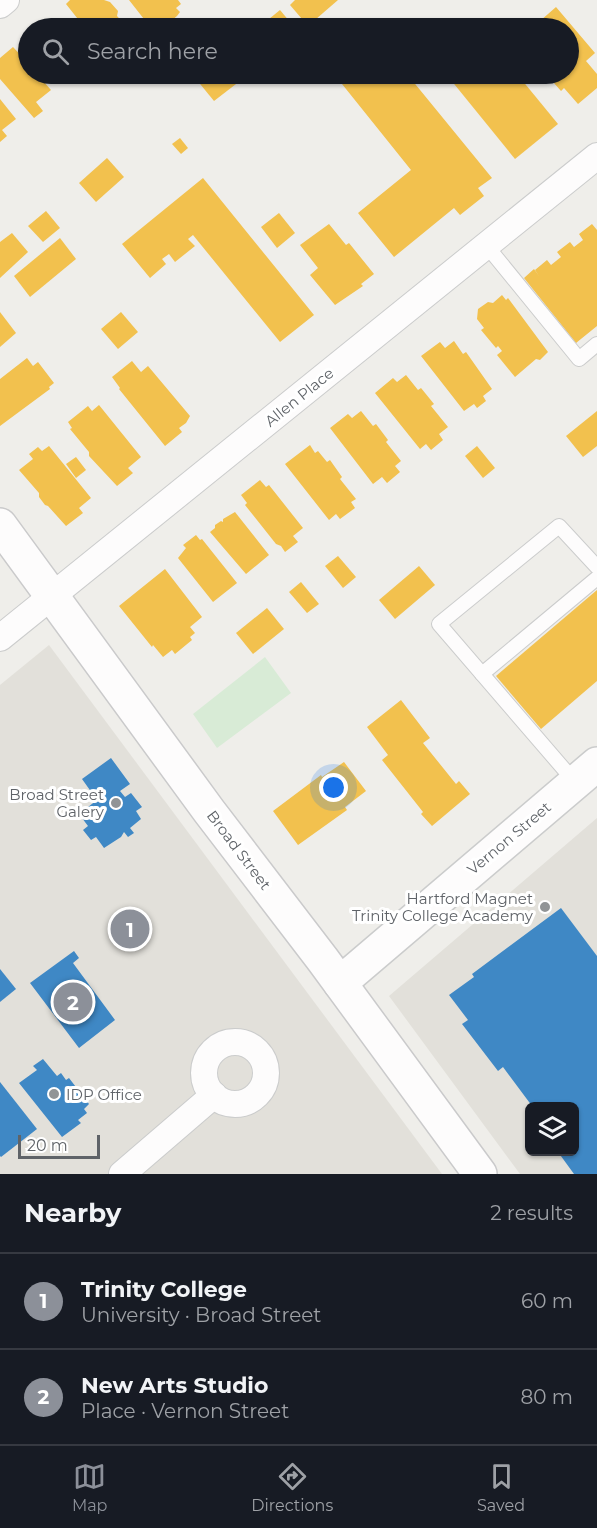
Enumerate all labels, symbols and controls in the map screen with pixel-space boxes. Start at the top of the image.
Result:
search box [18,18,579,84]
icon: search [39,35,72,68]
text: Search here [87,38,218,65]
street label: Allen Place [261,364,337,430]
your location [319,773,348,802]
place label: Broad Street Galery [9,785,105,821]
marker: Broad Street Galery [109,796,123,810]
street label: Vernon Street [463,797,555,879]
street label: Broad Street [203,806,275,894]
place label: Hartford Magnet Trinity College Academy [352,889,534,925]
marker: Hartford Magnet Trinity College Academy [538,900,552,914]
pin: 1 [110,906,150,952]
pin: 2 [54,980,92,1024]
place label: IDP Office [66,1085,142,1104]
marker: IDP Office [47,1087,61,1101]
map controls [525,1102,579,1156]
button: layers [525,1102,579,1156]
scale bar [18,1132,100,1160]
text: 20 m [27,1136,68,1155]
text: Nearby [24,1197,121,1229]
text: 2 results [490,1201,573,1225]
text: Trinity College [81,1276,247,1303]
text: 1 [40,1289,47,1313]
text: 60 m [521,1289,573,1313]
text: University · Broad Street [81,1303,321,1327]
text: New Arts Studio [81,1372,268,1399]
text: 2 [38,1385,49,1409]
text: 80 m [521,1385,573,1409]
text: Place · Vernon Street [81,1399,289,1423]
tab: Map [72,1460,107,1515]
tab: Directions [251,1460,333,1515]
tab: Saved [477,1460,525,1515]

